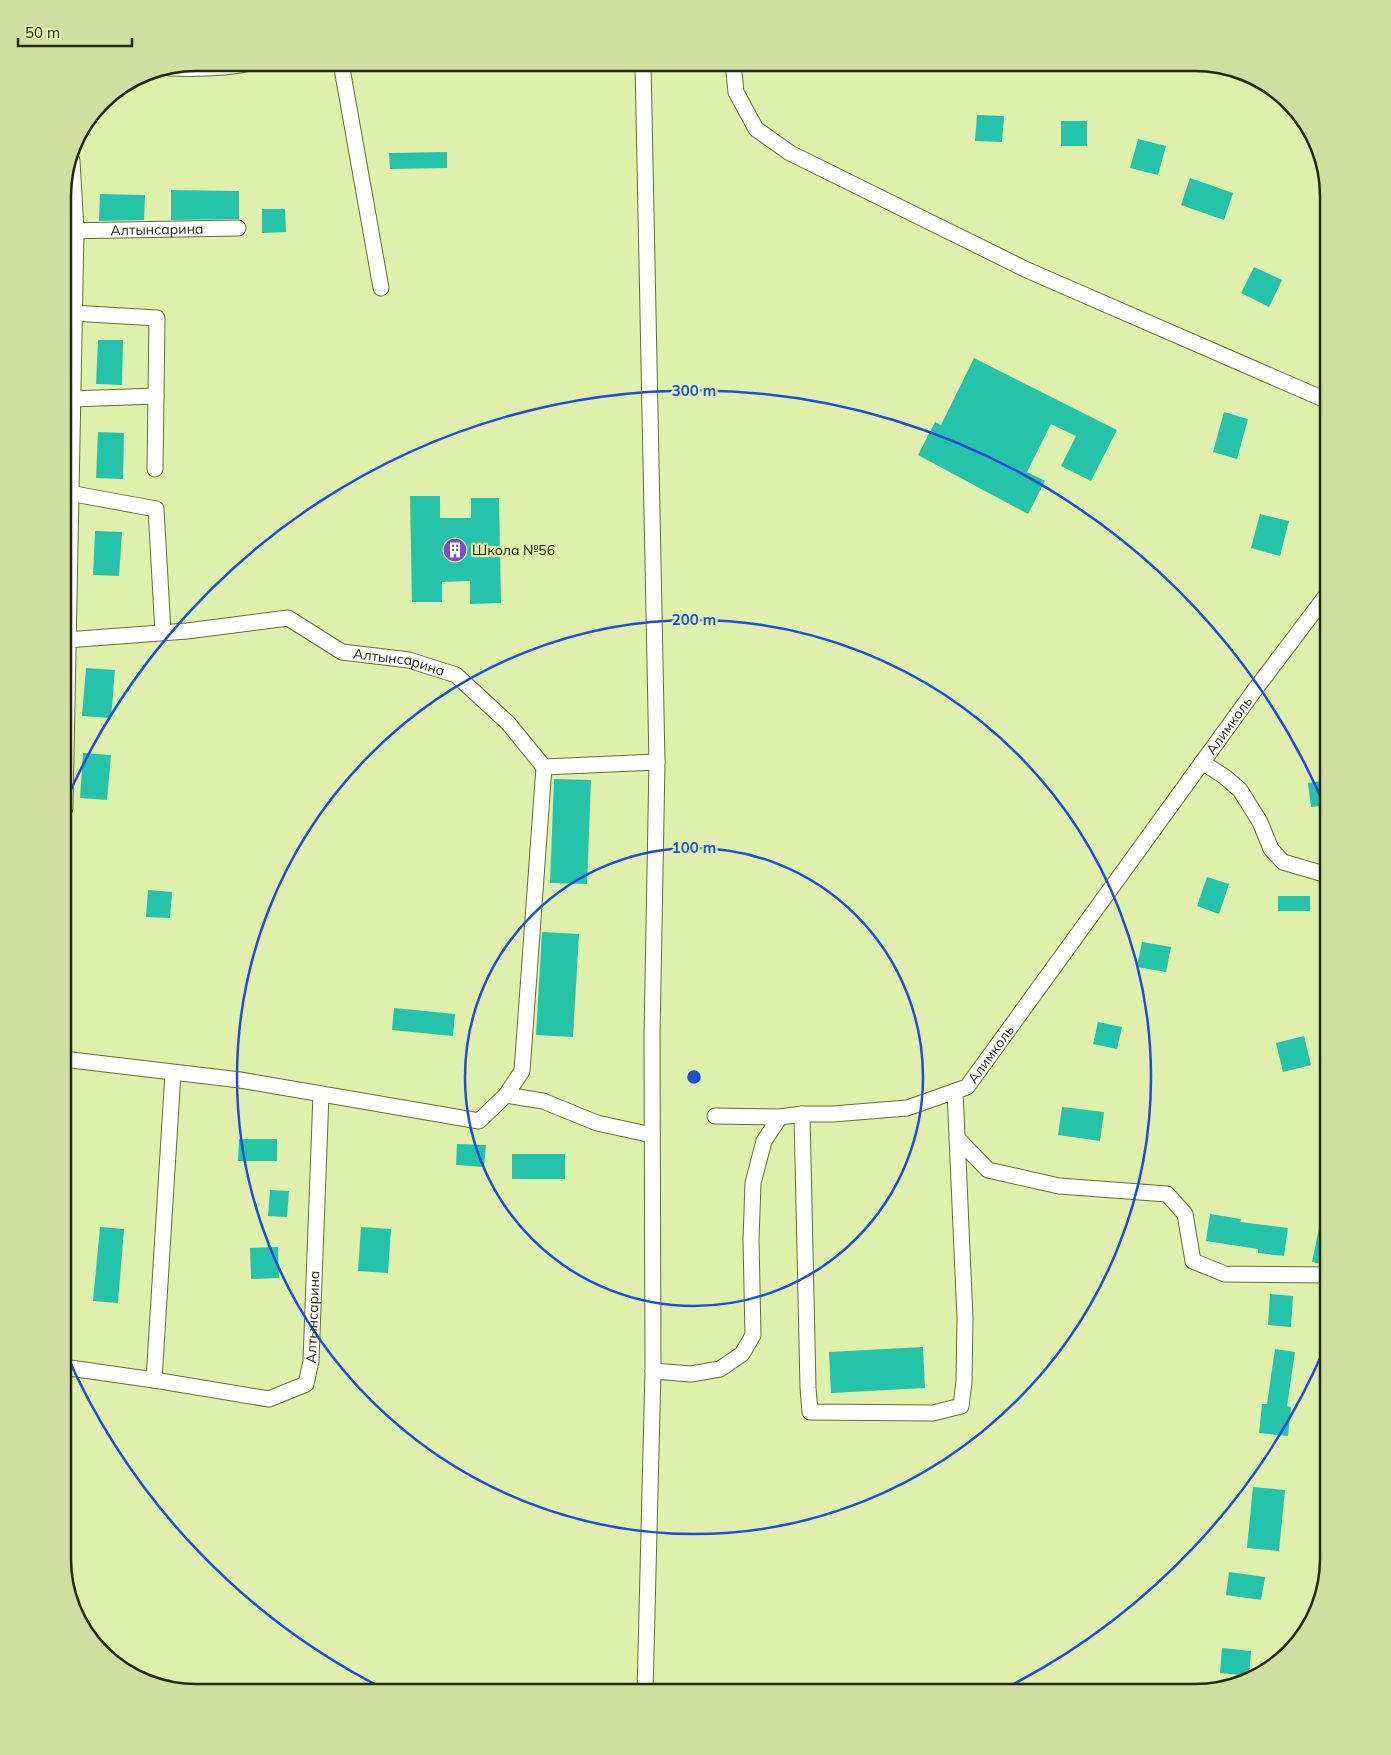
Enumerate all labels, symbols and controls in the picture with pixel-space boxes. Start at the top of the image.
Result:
scale bar [18,15,131,47]
text: 50 m [25,23,60,42]
street label: Алтынсарина [110,220,204,239]
text: 300 m [672,381,716,400]
building icon: Школа №56 [442,537,468,563]
place label: Школа №56 [472,541,555,559]
text: 200 m [672,610,716,629]
street label: Алтынсарина [352,644,447,680]
street label: Алимколь [1202,692,1256,758]
text: 100 m [672,838,716,857]
street label: Алимколь [964,1021,1018,1087]
centre of rings [685,1068,703,1086]
street label: Алтынсарина [302,1270,323,1364]

